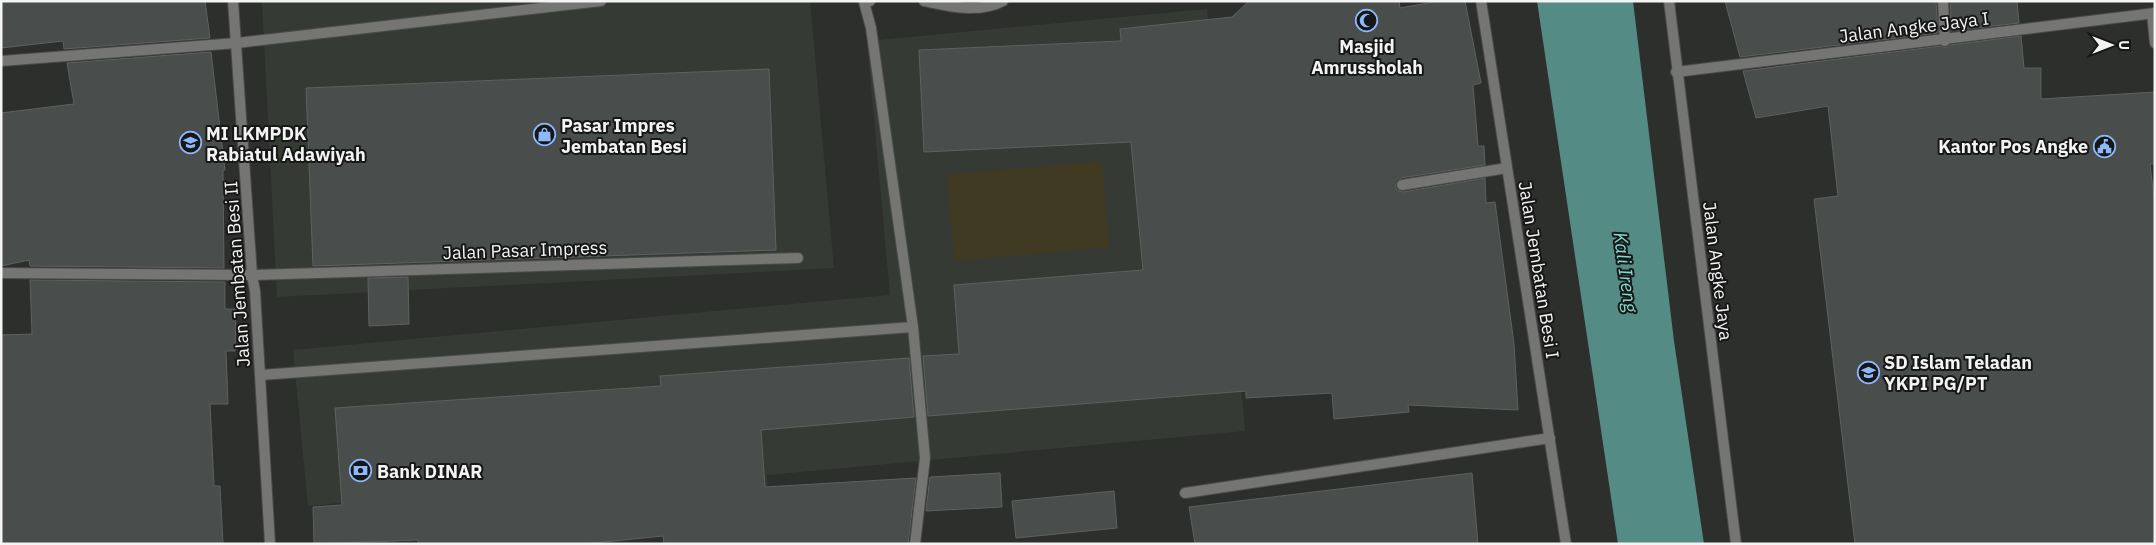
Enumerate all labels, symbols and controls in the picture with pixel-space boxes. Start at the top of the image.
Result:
street label: Jalan Angke Jaya I [1838,6,1990,48]
mosque icon: Masjid Amrussholah [1355,9,1379,33]
north arrow [2086,20,2136,70]
place label: Masjid Amrussholah [1311,35,1423,79]
text: U [2115,40,2133,50]
place label: Pasar Impres Jembatan Besi [561,114,687,158]
place label: MI LKMPDK Rabiatul Adawiyah [206,122,366,166]
shop icon: Pasar Impres Jembatan Besi [533,123,557,147]
school or university icon: MI LKMPDK Rabiatul Adawiyah [178,131,202,155]
public building icon: Kantor Pos Angke [2092,134,2116,158]
place label: Kantor Pos Angke [1938,135,2088,158]
street label: Jalan Jembatan Besi II [219,180,255,368]
street label: Jalan Jembatan Besi I [1514,180,1564,360]
street label: Jalan Angke Jaya [1698,200,1738,342]
water label: Kali Ireng [1608,230,1644,315]
street label: Jalan Pasar Impress [442,236,608,264]
place label: SD Islam Teladan YKPI PG/PT [1884,351,2032,395]
school or university icon: SD Islam Teladan YKPI PG/PT [1856,360,1880,384]
bank icon: Bank DINAR [349,459,373,483]
place label: Bank DINAR [377,460,482,483]

